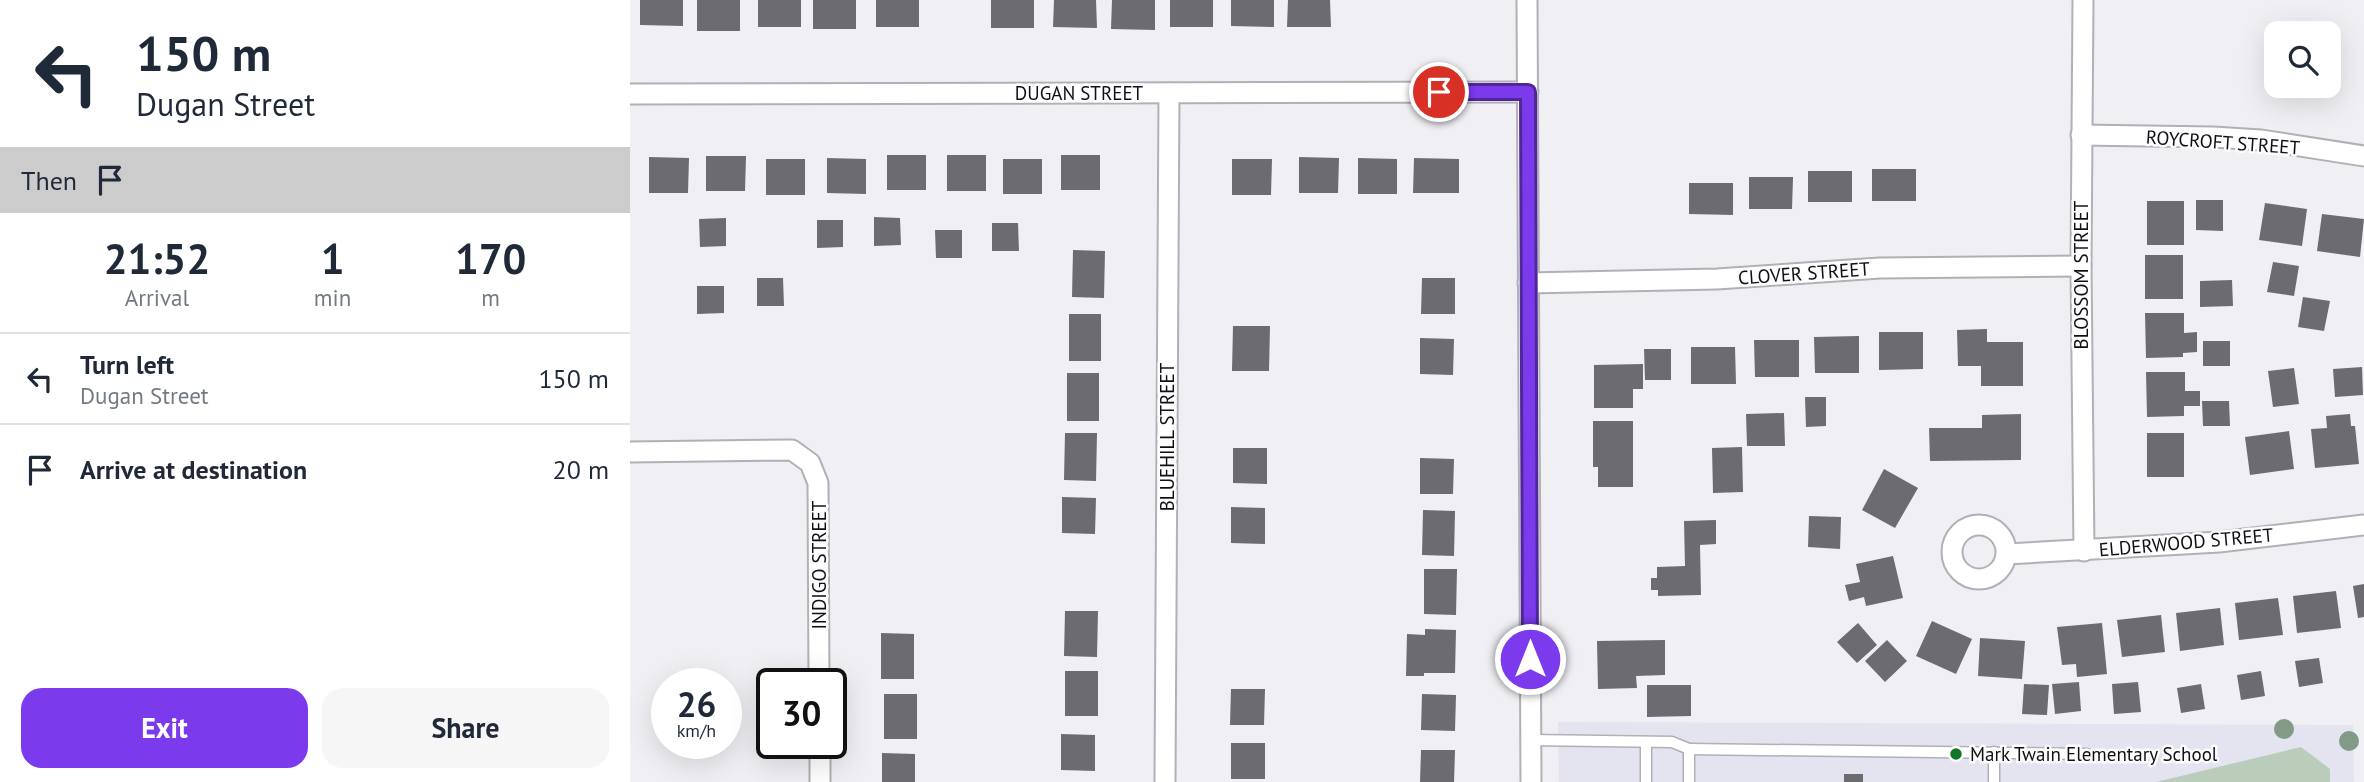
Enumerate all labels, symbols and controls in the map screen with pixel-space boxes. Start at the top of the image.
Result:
text: 150 m [136,21,271,85]
map controls [2264,21,2341,98]
button: search [2264,21,2341,98]
icon: left [21,28,112,119]
pin [1409,62,1469,122]
icon: arrive [1420,73,1458,111]
street label: DUGAN STREET [1015,81,1144,105]
text: Dugan Street [136,83,315,125]
street label: ROYCROFT STREET [2145,125,2301,159]
icon: arrive [91,161,129,199]
text: Then [21,164,77,197]
street label: BLOSSOM STREET [2069,200,2093,349]
text: 21:52 [104,231,210,286]
text: 1 [321,231,344,286]
text: 170 [455,231,526,286]
street label: CLOVER STREET [1737,256,1871,290]
text: Arrival [125,283,189,312]
text: min [314,283,351,312]
text: m [481,283,500,312]
text: Turn left [80,348,174,381]
icon: left [21,360,59,398]
text: 150 m [538,362,609,395]
street label: BLUEHILL STREET [1155,362,1179,511]
text: Dugan Street [80,381,209,410]
icon: arrive [21,451,59,489]
text: Arrive at destination [80,453,307,486]
text: 20 m [553,453,609,486]
street label: INDIGO STREET [807,500,831,629]
street label: ELDERWOOD STREET [2098,522,2275,562]
position arrow [1493,622,1567,696]
speed limit sign: 30 [756,668,847,759]
text: 26 [677,681,716,727]
button: Exit [21,688,308,768]
button: Share [322,688,609,768]
text: km/h [677,719,716,742]
place label: Mark Twain Elementary School [1970,742,2218,766]
marker: Mark Twain Elementary School [1948,746,1964,762]

